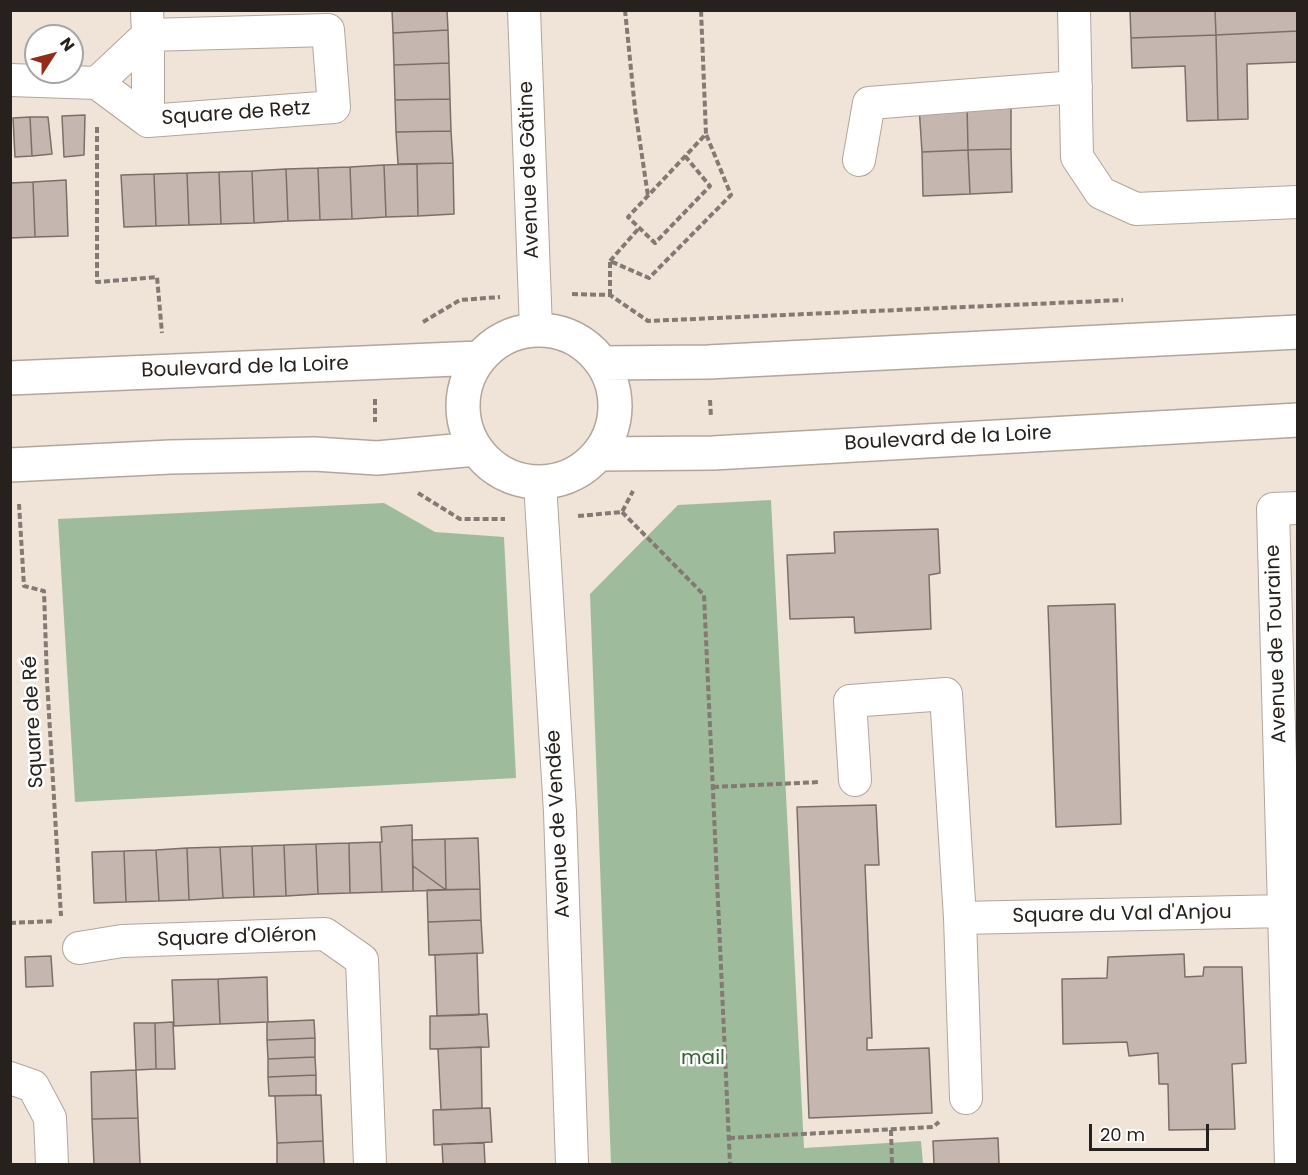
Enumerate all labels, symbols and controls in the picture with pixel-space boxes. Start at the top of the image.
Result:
north arrow [24,24,84,84]
text: N [55,33,80,56]
street label: Avenue de Gâtine [515,81,545,259]
street label: Square de Retz [161,97,311,131]
street label: Boulevard de la Loire [141,352,349,384]
street label: Boulevard de la Loire [844,422,1052,456]
street label: Avenue de Touraine [1262,544,1292,744]
street label: Square de Ré [19,655,49,789]
street label: Avenue de Vendée [542,729,576,919]
street label: Square du Val d'Anjou [1012,901,1232,929]
street label: Square d'Oléron [157,923,317,953]
park label: mail [681,1047,725,1071]
scale bar [1092,1112,1212,1150]
text: 20 m [1100,1122,1145,1147]

